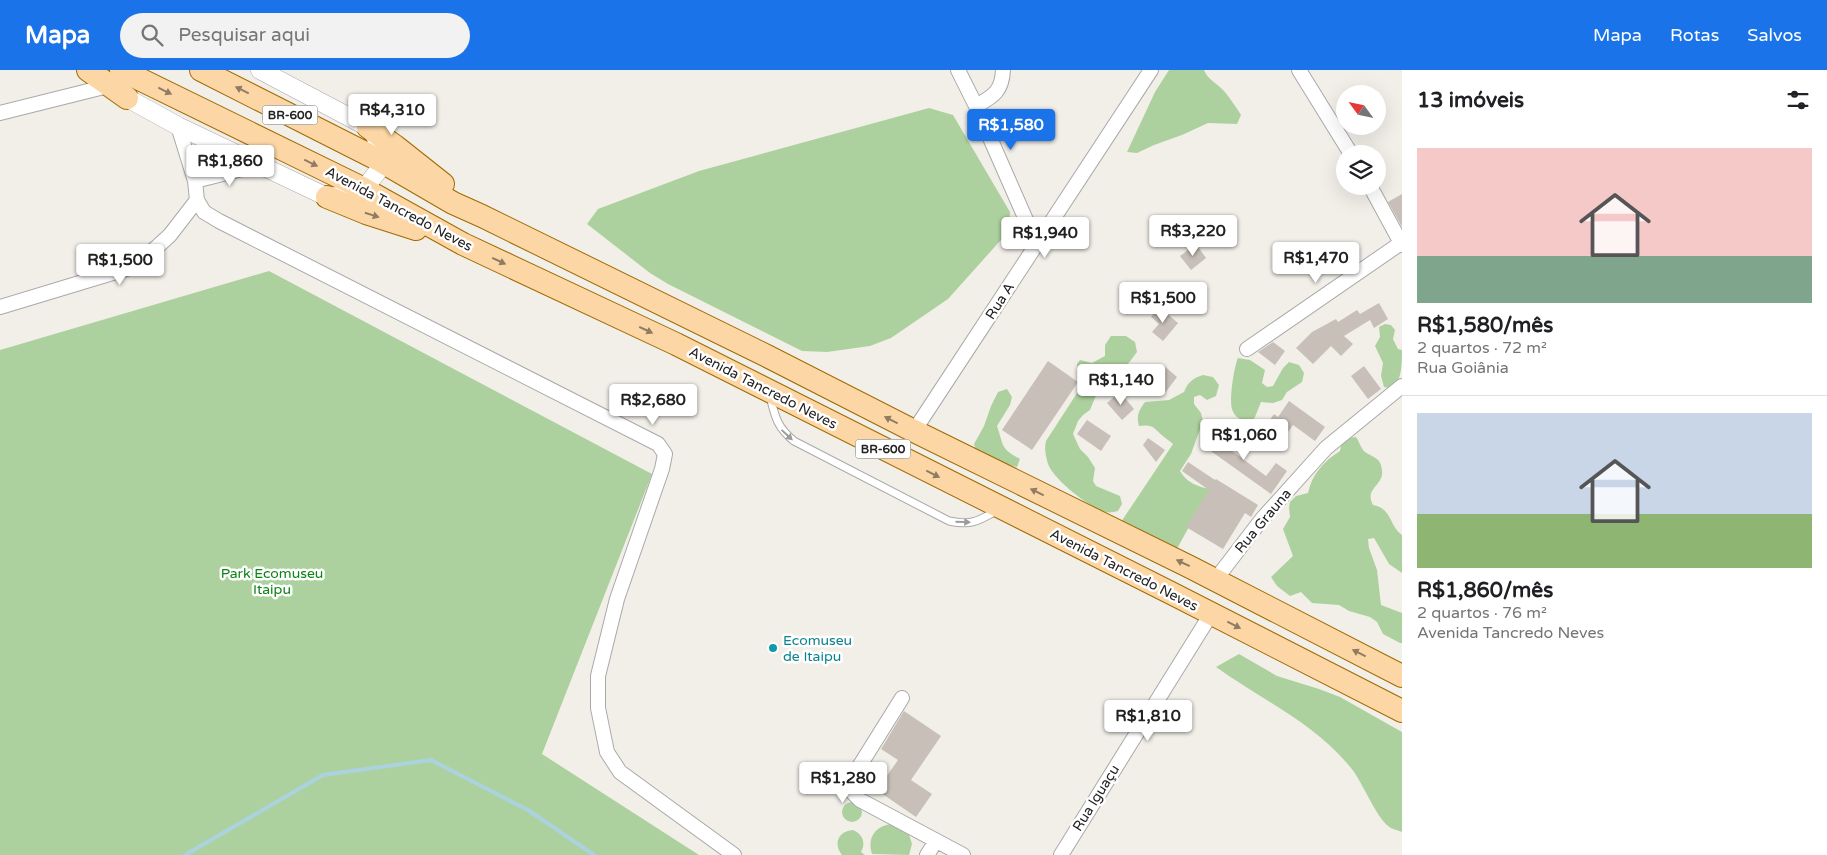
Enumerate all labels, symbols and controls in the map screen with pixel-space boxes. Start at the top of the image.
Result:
search box [120,13,470,58]
text: Mapa [25,21,90,50]
icon: search [138,21,166,49]
text: Pesquisar aqui [178,24,310,46]
text: Mapa [1593,24,1642,46]
text: Rotas [1670,24,1719,46]
text: Salvos [1747,24,1802,46]
north arrow [1336,85,1386,135]
map controls [1336,85,1386,195]
one-way arrow [235,86,249,94]
icon: filters [1784,86,1812,114]
one-way arrow [157,87,172,96]
text: 13 imóveis [1417,88,1524,113]
pin: R$4,310 [346,93,438,136]
text: R$4,310 [359,100,425,120]
road number: BR-600 [262,106,318,124]
pin: R$1,580 [965,108,1057,151]
text: R$1,580 [978,115,1044,135]
pin: R$1,860 [184,144,276,187]
button: layers [1336,145,1386,195]
text: R$1,860 [197,151,263,171]
one-way arrow [303,159,318,167]
street label: Avenida Tancredo Neves [323,163,476,255]
icon: home [1570,180,1660,270]
one-way arrow [365,212,380,220]
pin: R$3,220 [1147,214,1239,257]
pin: R$1,940 [999,216,1091,259]
text: R$3,220 [1160,221,1226,241]
text: R$1,940 [1012,223,1078,243]
pin: R$1,470 [1270,242,1362,284]
pin: R$1,500 [74,244,166,286]
text: R$1,470 [1283,248,1349,268]
text: R$1,500 [87,250,153,270]
one-way arrow [492,258,506,266]
street label: Rua A [982,279,1018,323]
pin: R$1,500 [1117,282,1209,324]
text: R$1,500 [1130,288,1196,308]
text: R$1,580/mês [1417,313,1553,338]
one-way arrow [639,326,654,335]
text: 2 quartos · 72 m² [1417,338,1547,358]
street label: Avenida Tancredo Neves [686,343,840,433]
text: Rua Goiânia [1417,358,1509,378]
pin: R$1,140 [1075,364,1167,406]
text: R$1,140 [1088,370,1154,390]
pin: R$2,680 [607,384,699,426]
text: R$2,680 [620,390,686,410]
one-way arrow [884,416,898,424]
pin: R$1,060 [1198,418,1290,461]
text: R$1,060 [1211,425,1277,445]
one-way arrow [781,429,793,441]
road number: BR-600 [856,439,910,458]
icon: home [1570,446,1660,536]
one-way arrow [925,470,940,478]
street label: Rua Grauna [1231,485,1295,557]
one-way arrow [1030,488,1044,496]
one-way arrow [955,518,971,526]
street label: Avenida Tancredo Neves [1047,525,1201,615]
one-way arrow [1176,559,1190,567]
park label: Park Ecomuseu Itaipu [221,565,323,598]
text: R$1,860/mês [1417,578,1553,603]
text: 2 quartos · 76 m² [1417,603,1547,623]
one-way arrow [1227,621,1241,629]
text: Avenida Tancredo Neves [1417,623,1604,643]
place label: Ecomuseu de Itaipu [783,632,852,665]
marker: Ecomuseu de Itaipu [767,642,779,654]
one-way arrow [1351,649,1366,657]
pin: R$1,810 [1102,700,1194,742]
text: R$1,810 [1115,706,1181,726]
pin: R$1,280 [797,762,889,804]
street label: Rua Iguaçu [1069,762,1123,834]
text: R$1,280 [810,768,876,788]

